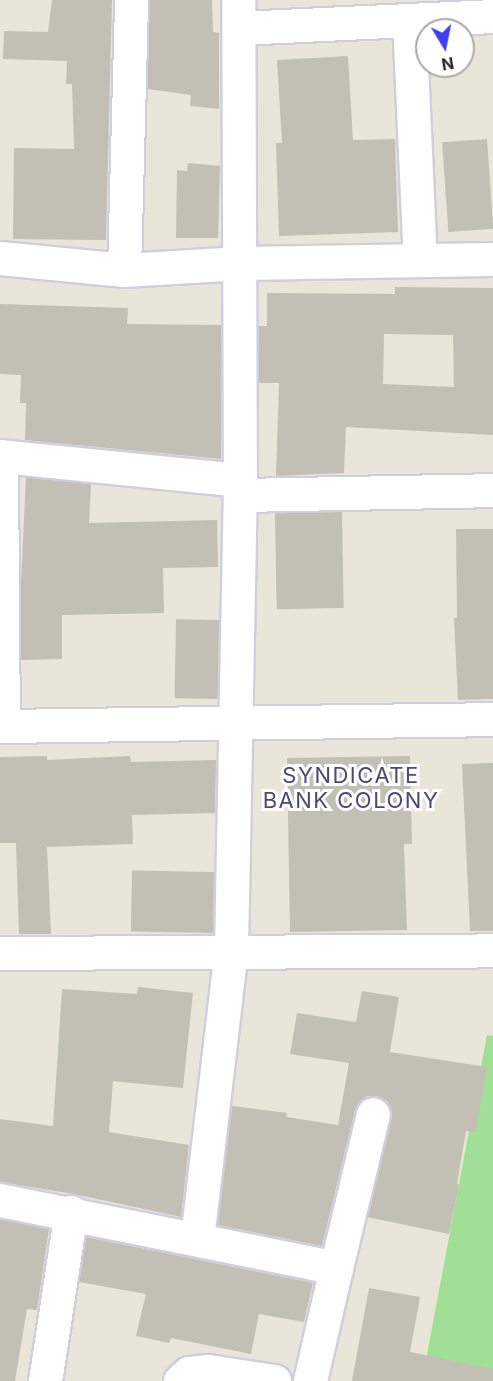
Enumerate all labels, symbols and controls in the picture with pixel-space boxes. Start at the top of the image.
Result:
north arrow [415,18,475,78]
text: N [440,53,456,75]
district label: SYNDICATE BANK COLONY [263,762,439,813]

